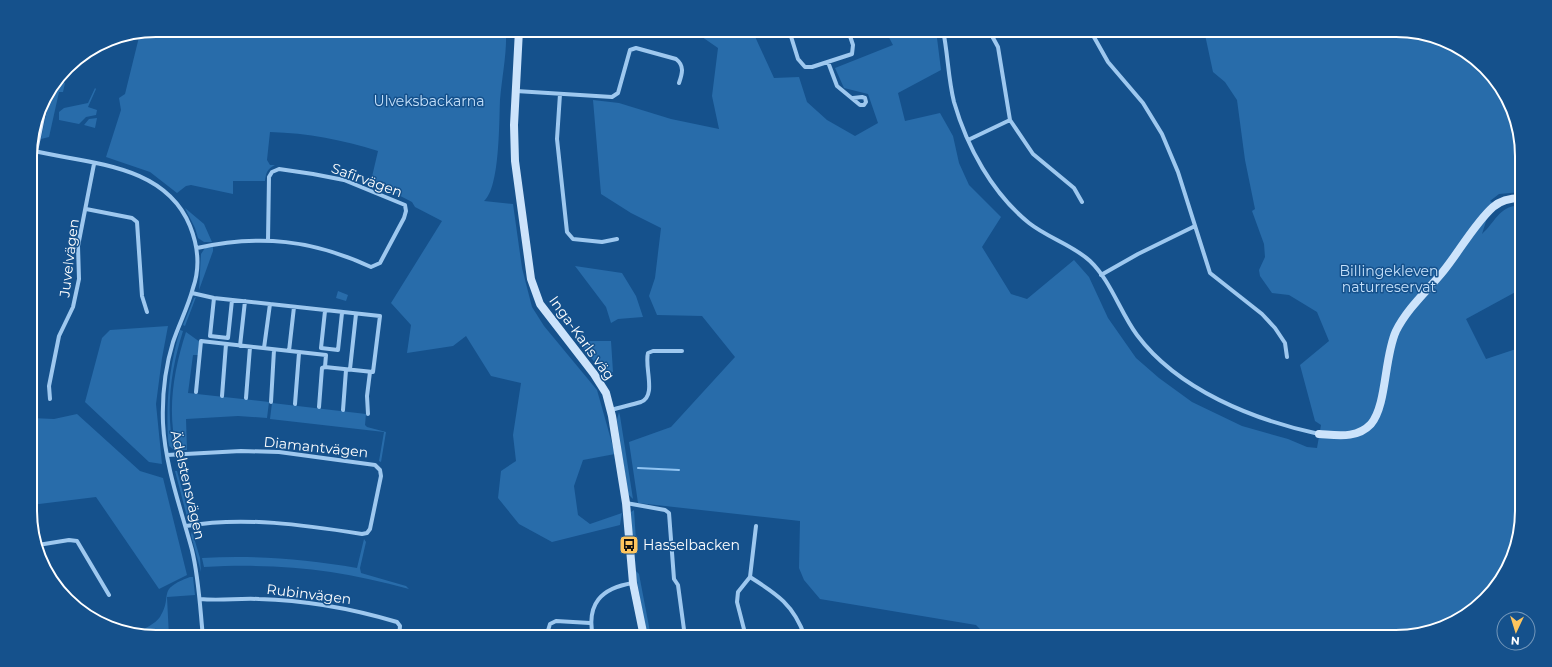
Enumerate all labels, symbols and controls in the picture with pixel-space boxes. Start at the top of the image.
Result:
park label: Ulveksbackarna [374,92,484,110]
street label: Safirvägen [329,159,405,201]
street label: Juvelvägen [55,218,83,299]
park label: Billingekleven naturreservat [1340,262,1438,296]
street label: Inga-Karls väg [545,292,619,384]
street label: Ädelstensvägen [167,429,209,541]
street label: Diamantvägen [263,433,369,461]
bus stop icon: Hasselbacken [618,534,640,556]
place label: Hasselbacken [643,536,740,554]
street label: Rubinvägen [266,580,352,608]
north arrow [1496,611,1536,651]
text: N [1510,634,1520,648]

